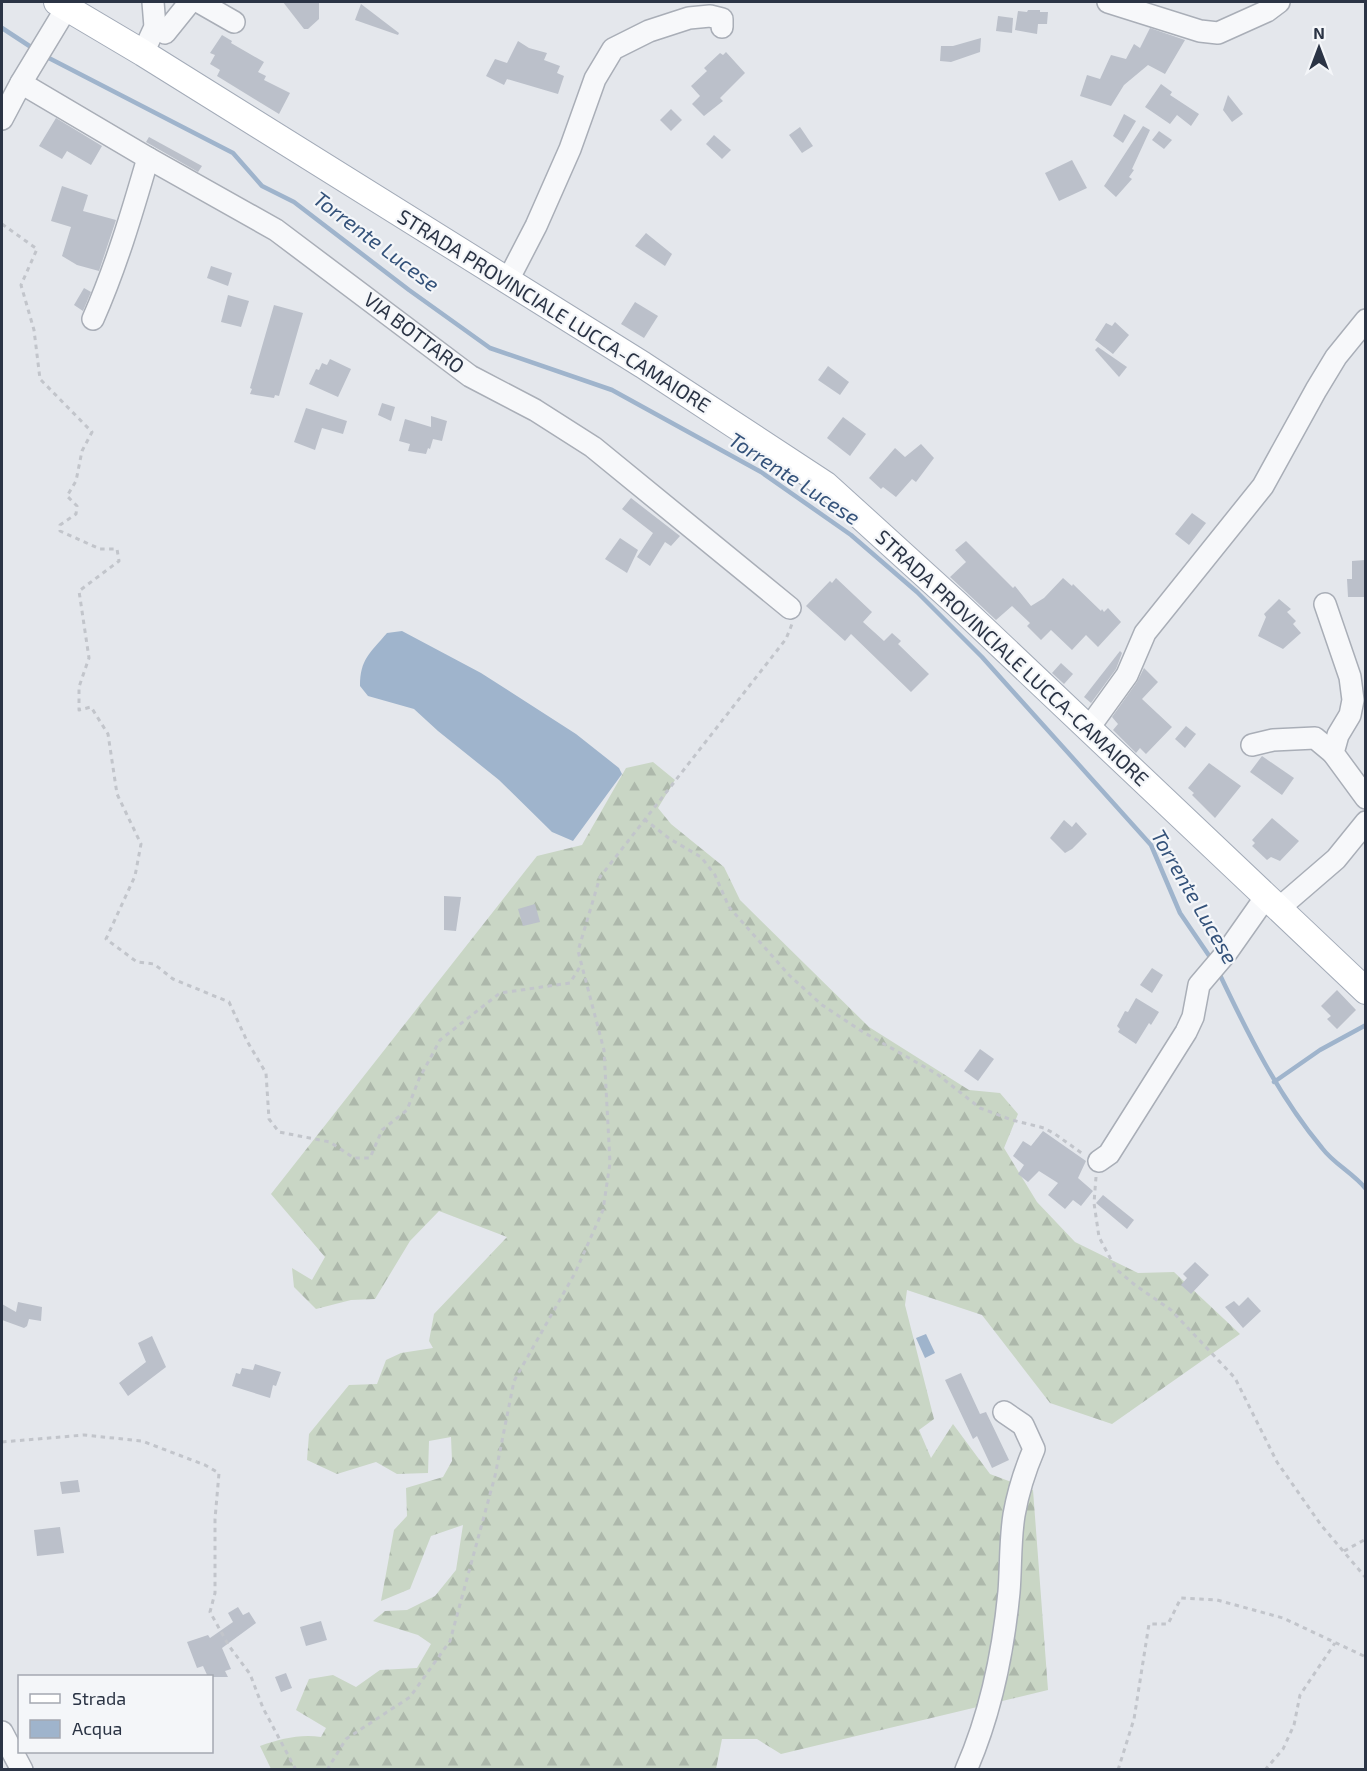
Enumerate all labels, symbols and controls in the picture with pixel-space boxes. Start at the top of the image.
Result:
north arrow [1289,18,1349,78]
text: N [1313,23,1325,42]
water label: Torrente Lucese [309,185,445,296]
street label: STRADA PROVINCIALE LUCCA-CAMAIORE [394,203,715,417]
street label: VIA BOTTARO [360,287,470,378]
water label: Torrente Lucese [725,426,865,529]
street label: STRADA PROVINCIALE LUCCA-CAMAIORE [871,524,1154,790]
water label: Torrente Lucese [1147,825,1244,968]
legend [18,1675,213,1753]
text: Strada [72,1687,126,1709]
text: Acqua [72,1717,122,1739]

